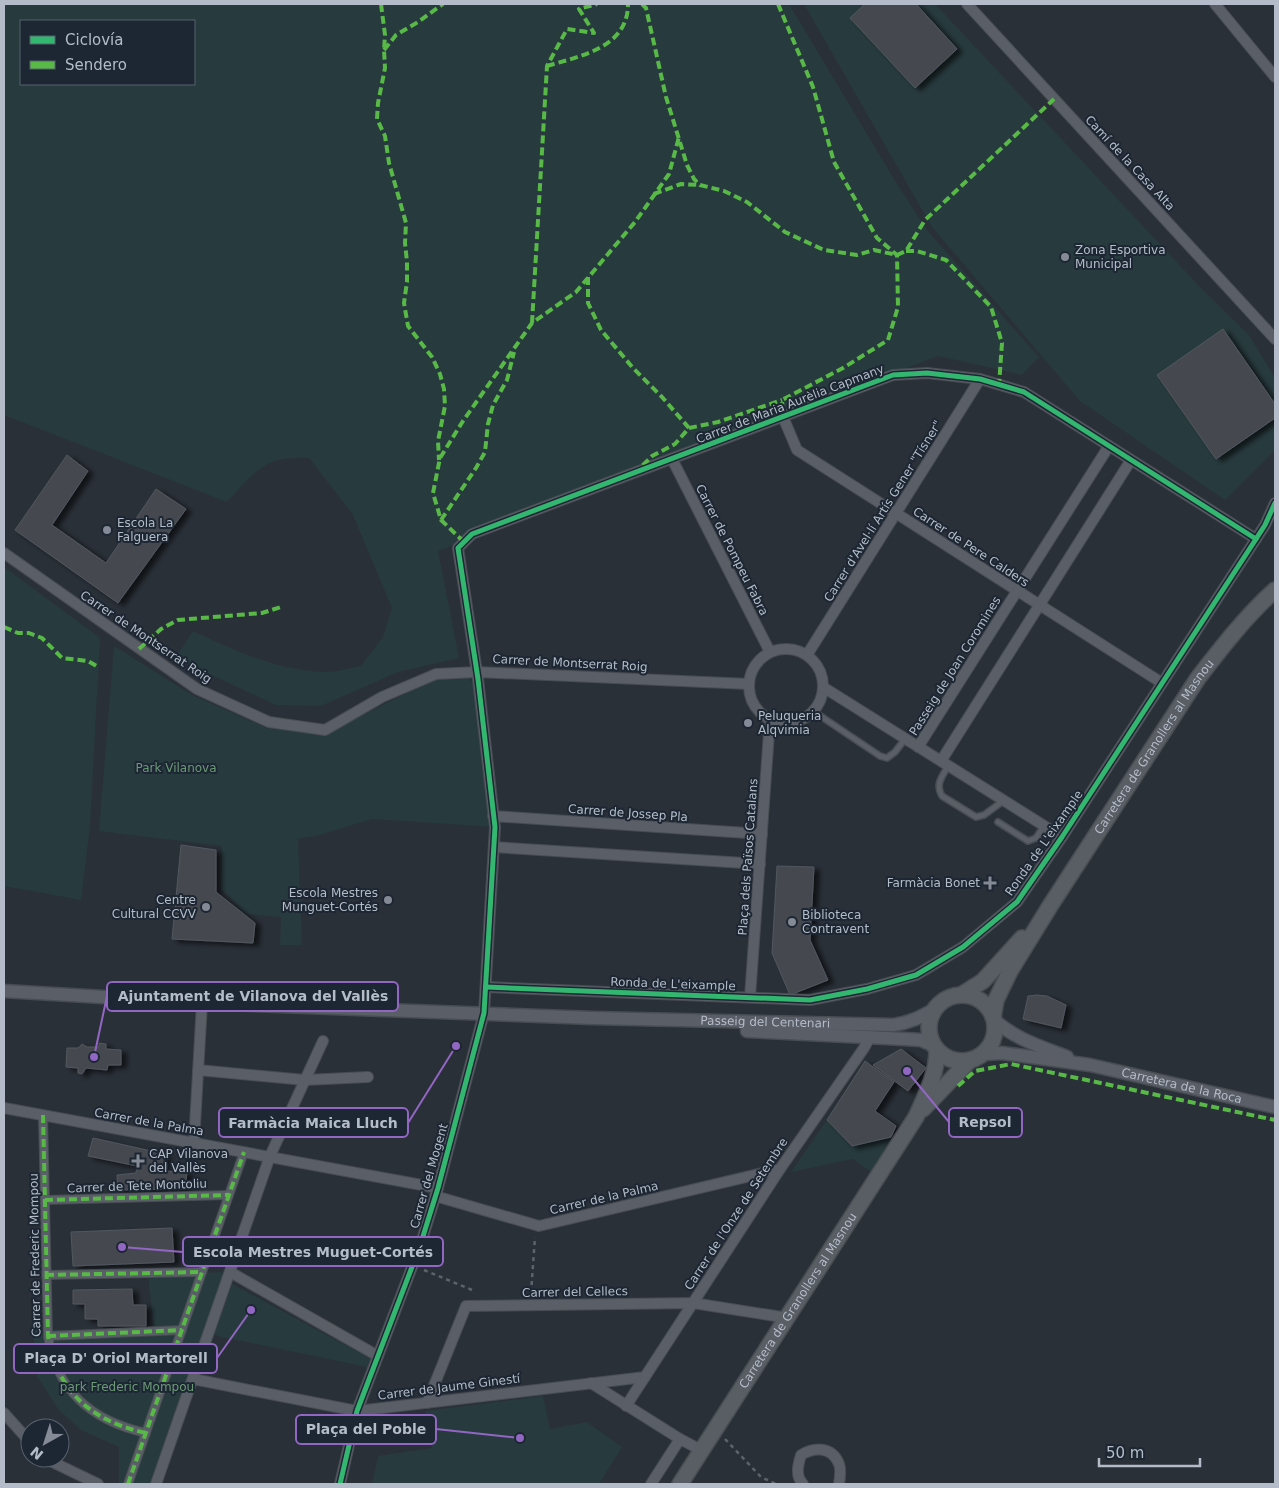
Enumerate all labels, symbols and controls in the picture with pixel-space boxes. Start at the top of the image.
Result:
legend [20,20,195,85]
text: Ciclovía [65,31,123,49]
text: Sendero [65,56,127,74]
street label: Camí de la Casa Alta [1082,113,1178,213]
place label: Zona Esportiva Municipal [1075,243,1166,271]
marker: Zona Esportiva Municipal [1059,251,1071,263]
street label: Carrer de Maria Aurèlia Capmany [694,362,886,446]
street label: Carrer d'Avel·lí Artís Gener "Tísner" [821,418,945,604]
street label: Carrer de Pompeu Fabra [693,482,771,618]
street label: Carrer de Pere Calders [910,504,1032,590]
place label: Escola La Falguera [117,516,173,544]
marker: Escola La Falguera [101,524,113,536]
street label: Carrer de Montserrat Roig [78,588,214,686]
street label: Passeig de Joan Coromines [906,594,1004,738]
street label: Carrer de Montserrat Roig [492,652,648,674]
street label: Carretera de Granollers al Masnou [1092,657,1217,837]
place label: Peluqueria Alqvimia [758,709,821,737]
marker: Peluqueria Alqvimia [742,717,754,729]
park label: Park Vilanova [135,761,217,775]
street label: Plaça dels Països Catalans [736,778,760,936]
street label: Ronda de L'eixample [1002,788,1086,898]
street label: Carrer de Jossep Pla [568,802,688,824]
place label: Farmàcia Bonet [887,876,980,890]
marker: Farmàcia Bonet [984,877,996,889]
place label: Escola Mestres Munguet-Cortés [282,886,378,914]
place label: Centre Cultural CCVV [112,893,197,921]
marker: Escola Mestres Munguet-Cortés [382,894,394,906]
marker: Centre Cultural CCVV [200,901,212,913]
place label: Biblioteca Contravent [802,908,869,936]
marker: Biblioteca Contravent [786,916,798,928]
street label: Ronda de L'eixample [610,975,736,993]
callout: Ajuntament de Vilanova del Vallès [107,982,398,1011]
text: Ajuntament de Vilanova del Vallès [118,988,388,1004]
street label: Passeig del Centenari [700,1014,830,1031]
street label: Carretera de la Roca [1120,1065,1243,1106]
street label: Carrer de la Palma [93,1105,205,1139]
callout: Farmàcia Maica Lluch [219,1108,408,1137]
callout: Repsol [949,1108,1022,1137]
text: Repsol [958,1114,1012,1130]
text: Farmàcia Maica Lluch [228,1115,398,1131]
street label: Carrer del Mogent [407,1122,451,1230]
street label: Carrer de l'Onze de Setembre [682,1135,790,1293]
place label: CAP Vilanova del Vallès [149,1147,228,1175]
marker: CAP Vilanova del Vallès [131,1154,145,1168]
street label: Carrer de Frederic Mompou [27,1173,43,1337]
street label: Carrer de Tete Montoliu [67,1177,207,1195]
street label: Carrer de la Palma [548,1179,660,1217]
street label: Carretera de Granollers al Masnou [736,1210,860,1391]
callout: Escola Mestres Muguet-Cortés [183,1237,443,1266]
text: Escola Mestres Muguet-Cortés [193,1244,433,1260]
street label: Carrer del Cellecs [522,1284,628,1300]
callout: Plaça D' Oriol Martorell [14,1344,217,1373]
text: Plaça D' Oriol Martorell [24,1350,208,1366]
street label: Carrer de Jaume Ginestí [377,1371,522,1403]
park label: park Frederic Mompou [60,1380,194,1394]
callout: Plaça del Poble [296,1415,436,1444]
north arrow [20,1418,70,1468]
text: Plaça del Poble [306,1421,426,1437]
scale bar [1099,1436,1200,1468]
text: N [27,1443,46,1463]
text: 50 m [1106,1444,1144,1462]

